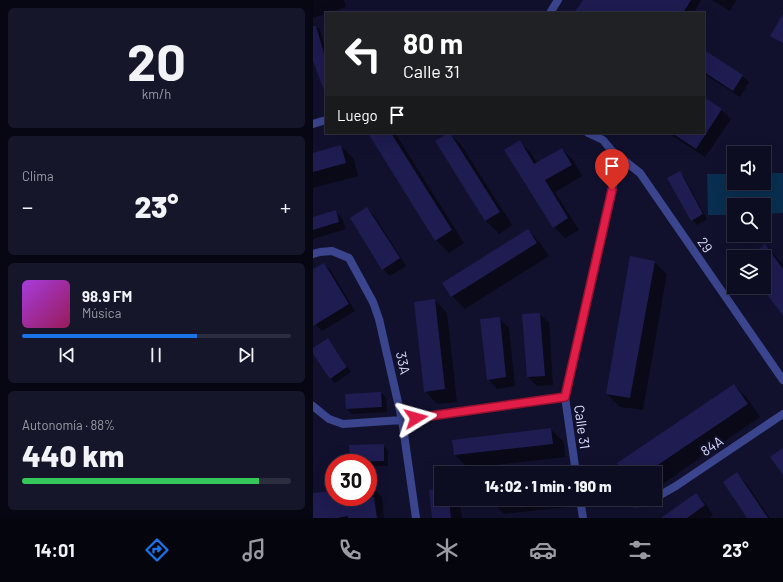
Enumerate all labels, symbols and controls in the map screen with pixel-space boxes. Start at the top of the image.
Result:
text: 80 m [403,26,463,60]
icon: left [337,28,389,80]
text: 20 [127,29,186,91]
text: Calle 31 [403,60,460,82]
text: km/h [142,86,171,102]
icon: arrive [386,104,408,126]
text: Luego [337,106,378,124]
map controls [727,146,771,294]
button: sound [727,146,771,190]
pin [595,149,629,190]
icon: arrive [601,155,623,177]
text: Clima [22,168,54,184]
text: 23° [134,188,179,224]
text: − [22,193,33,219]
text: + [280,193,291,219]
button: search [727,198,771,242]
street label: 29 [694,234,717,256]
button: layers [727,250,771,294]
text: 98.9 FM [82,287,132,305]
text: Música [82,305,121,321]
icon: previous [56,344,78,366]
icon: pause [145,344,167,366]
icon: next [235,344,257,366]
street label: 33A [393,350,414,376]
position arrow [395,397,437,439]
street label: Calle 31 [571,404,594,450]
text: Autonomía · 88% [22,417,115,433]
street label: 84A [697,432,727,459]
text: 440 km [22,437,124,473]
speed limit sign: 30 [325,454,377,506]
text: 14:02 · 1 min · 190 m [484,477,612,495]
icon: directions [143,536,171,564]
icon: music [240,536,268,564]
icon: phone [336,536,364,564]
icon: climate [433,536,461,564]
icon: car [529,536,557,564]
icon: filters [626,536,654,564]
text: 14:01 [34,539,75,561]
text: 23° [722,539,749,561]

